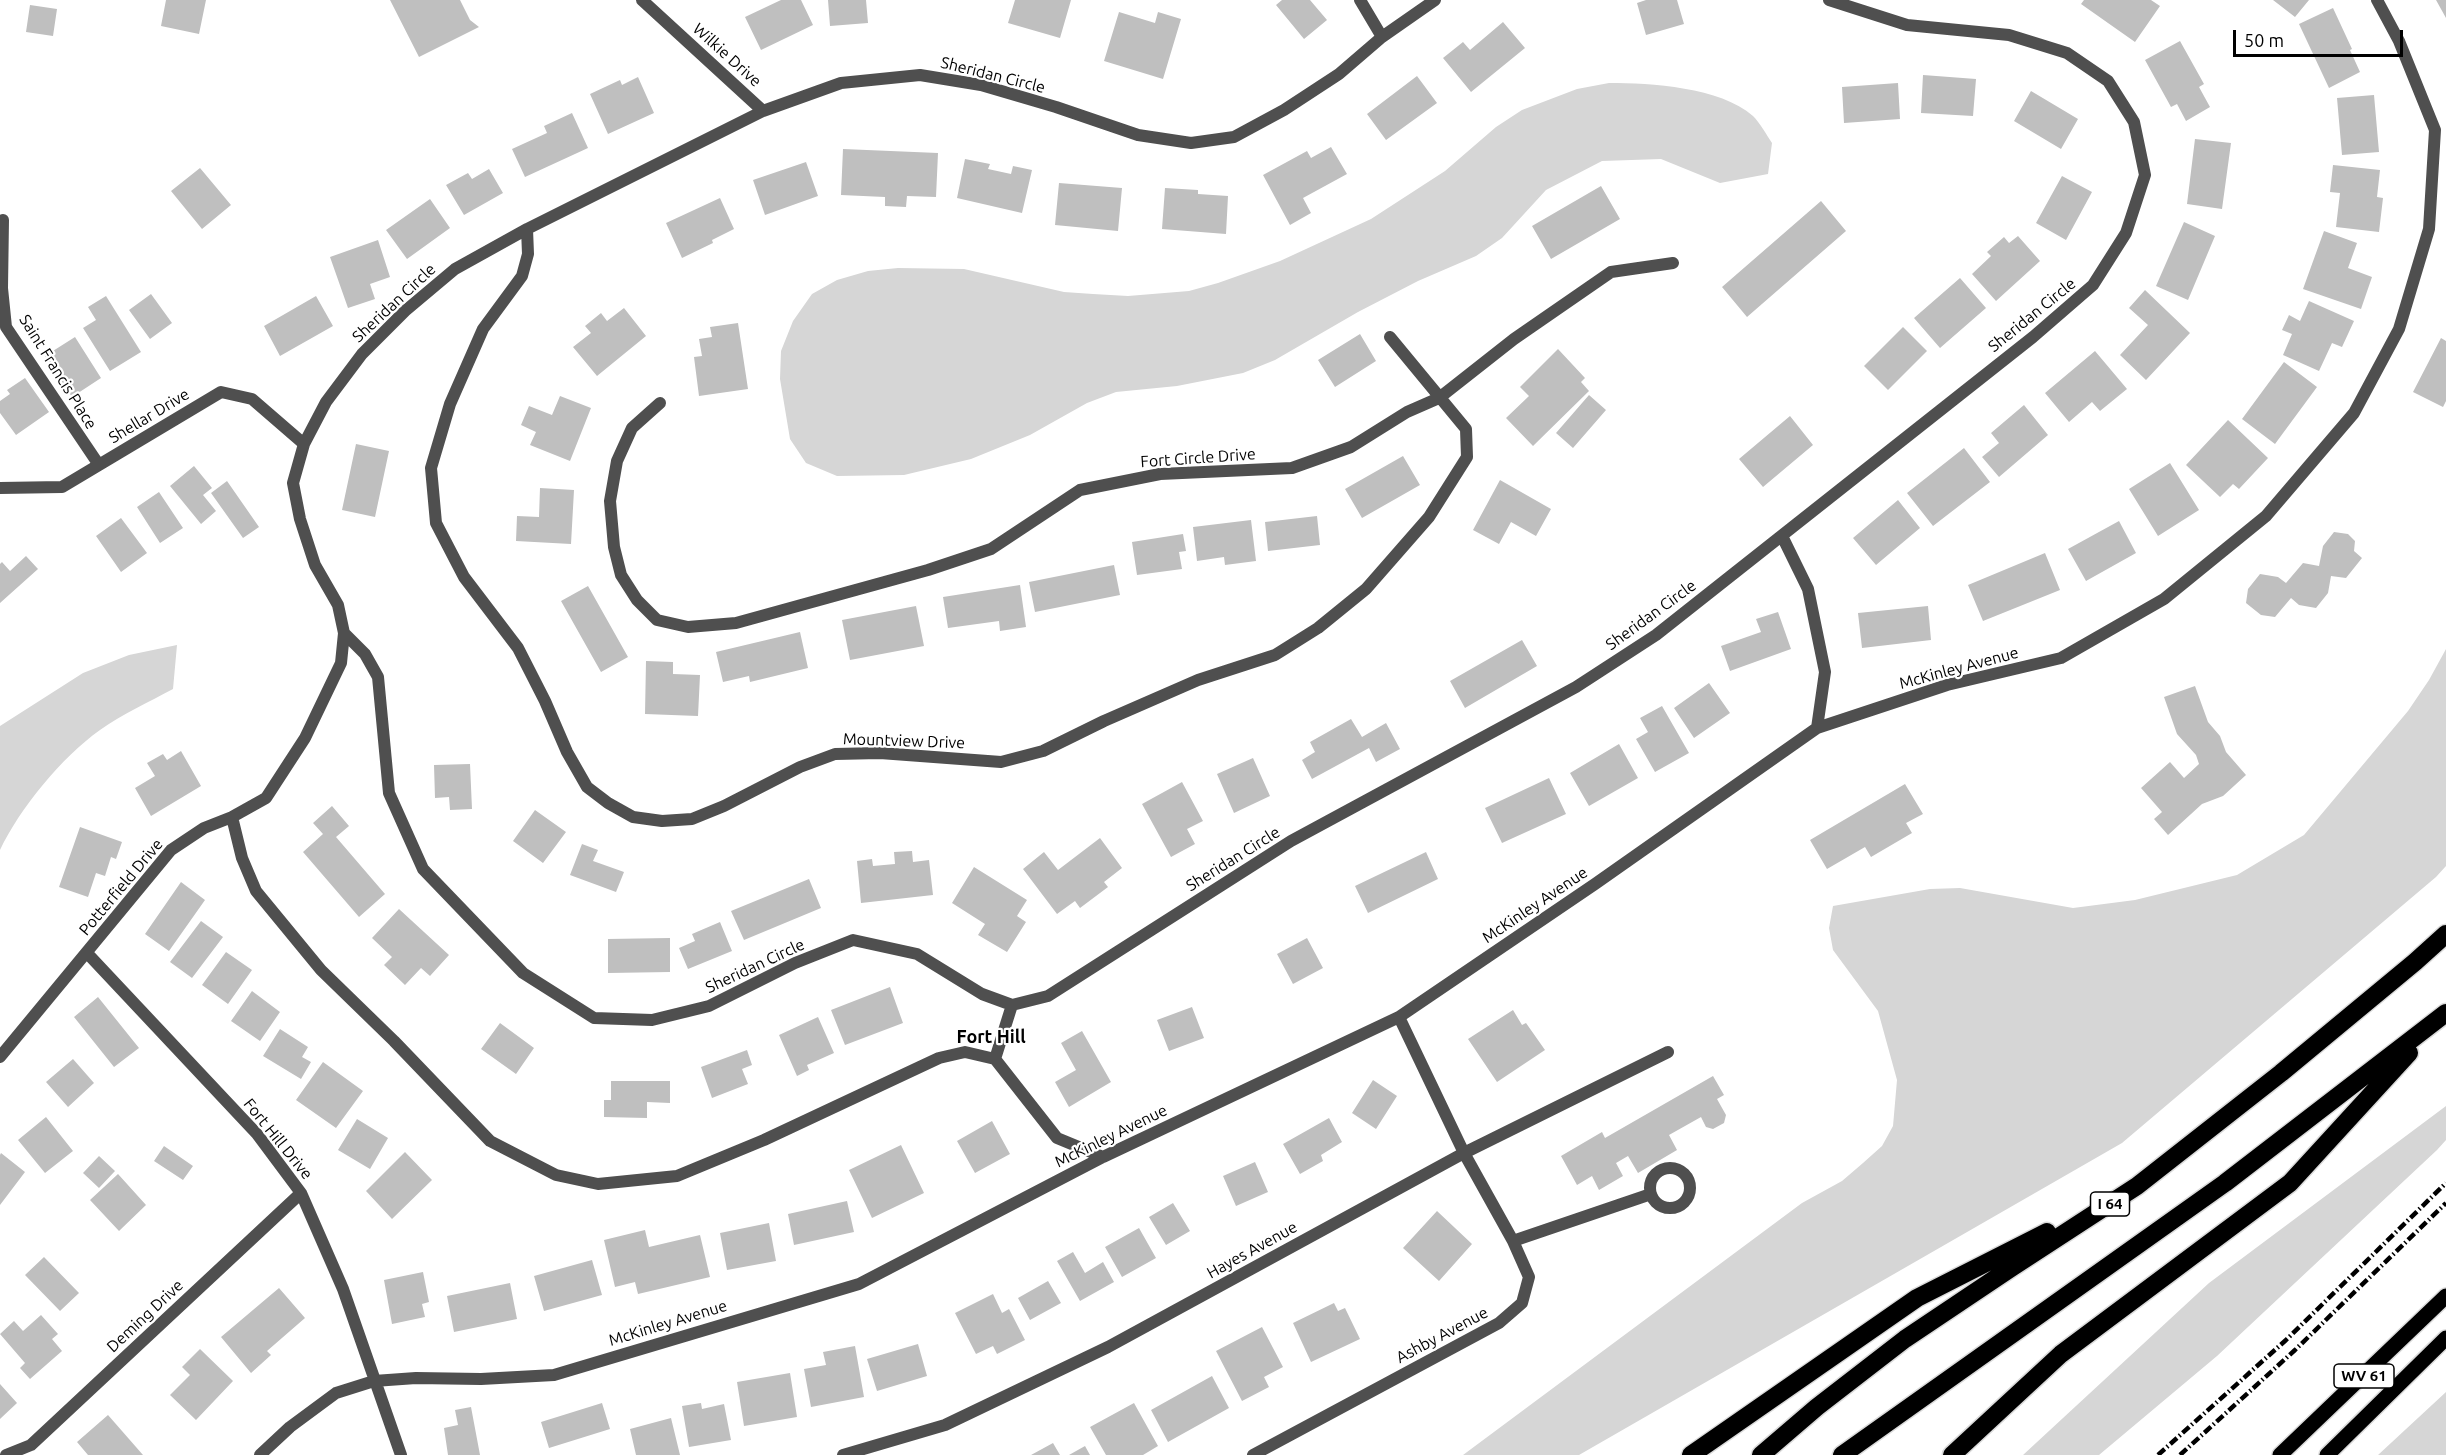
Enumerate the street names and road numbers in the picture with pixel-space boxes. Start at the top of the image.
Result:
street label: Wilkie Drive [689,19,765,91]
street label: Sheridan Circle [939,53,1047,97]
street label: Sheridan Circle [348,260,440,346]
street label: Sheridan Circle [1984,274,2080,356]
street label: Saint Francis Place [15,311,101,433]
street label: Shellar Drive [105,384,193,448]
street label: Fort Circle Drive [1140,444,1256,472]
street label: Sheridan Circle [1602,576,1700,654]
street label: McKinley Avenue [1897,643,2021,693]
street label: Mountview Drive [843,729,965,753]
street label: Sheridan Circle [1183,823,1283,895]
street label: Potterfield Drive [75,835,167,939]
street label: McKinley Avenue [1479,863,1591,947]
street label: Sheridan Circle [703,935,807,997]
street label: Fort Hill Drive [239,1095,317,1183]
street label: McKinley Avenue [1052,1100,1170,1172]
road number: I 64 [2090,1192,2130,1216]
street label: Hayes Avenue [1203,1217,1301,1283]
street label: Deming Drive [103,1276,187,1356]
street label: McKinley Avenue [607,1296,729,1350]
street label: Ashby Avenue [1393,1303,1491,1367]
road number: WV 61 [2334,1364,2394,1388]

